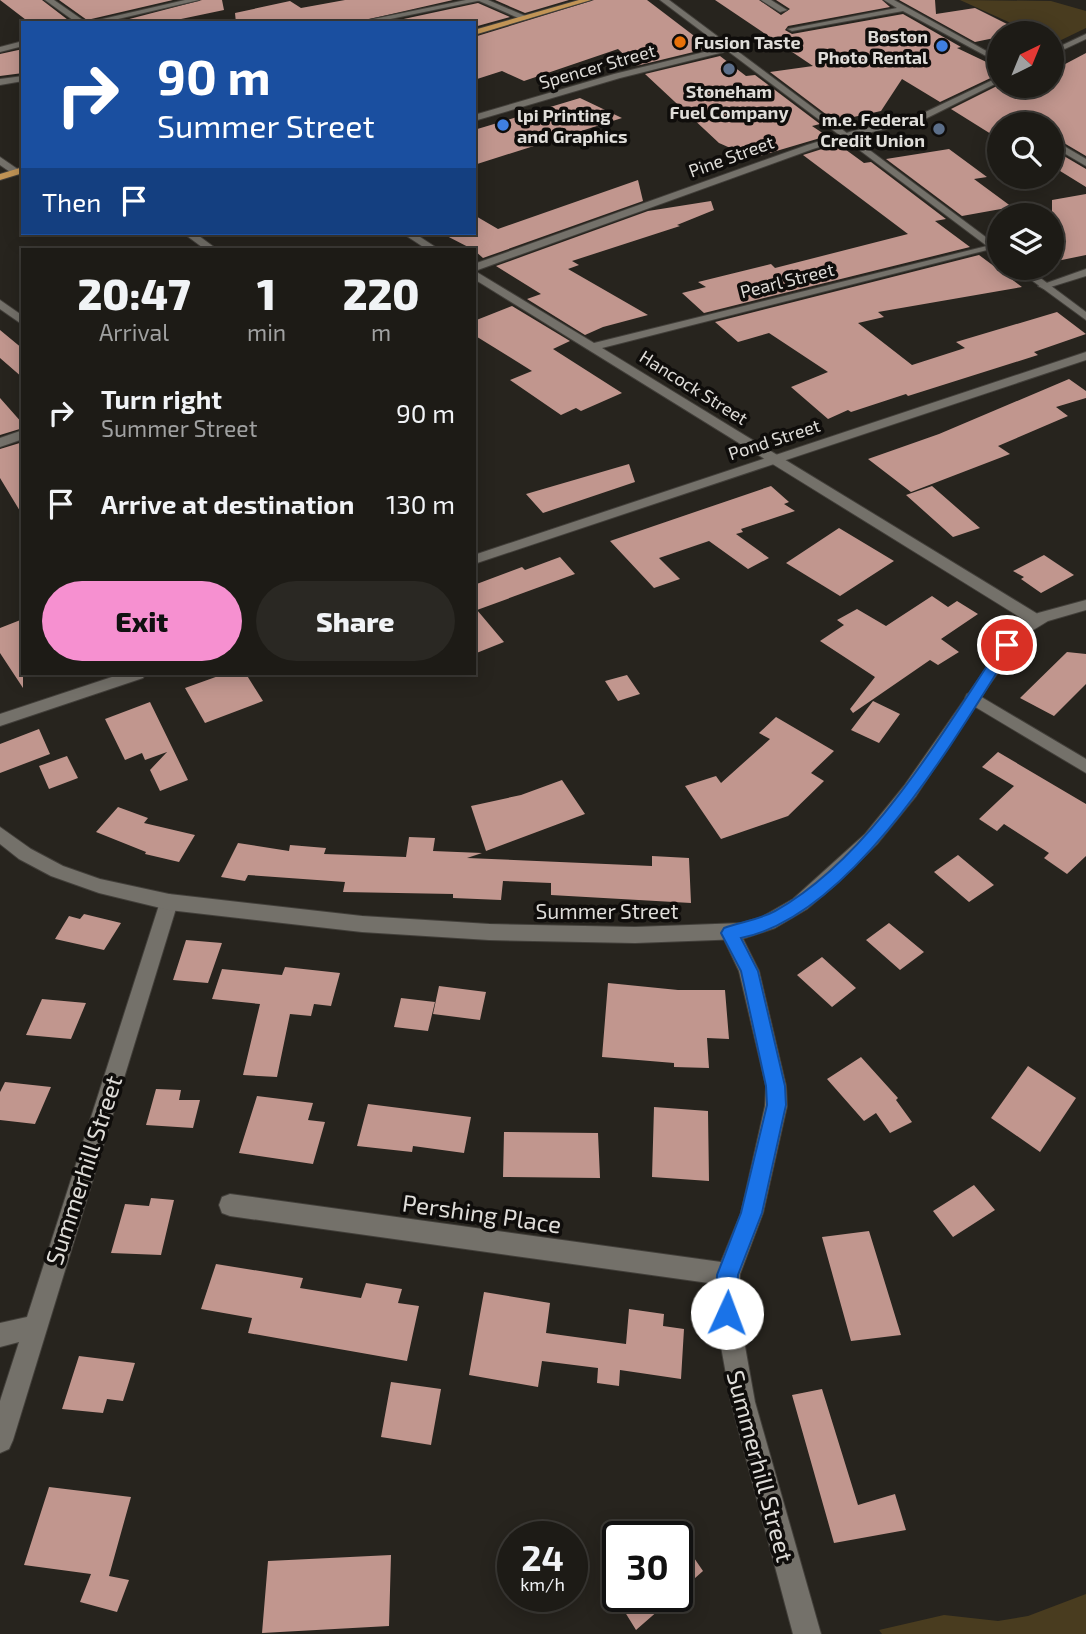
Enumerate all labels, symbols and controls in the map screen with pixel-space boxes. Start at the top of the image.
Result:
north arrow [987,21,1064,98]
map controls [987,21,1064,280]
place label: Boston Photo Rental [818,25,928,68]
place label: Fusion Taste [694,31,801,53]
marker: Fusion Taste [672,34,688,50]
marker: Boston Photo Rental [934,38,950,54]
street label: Spencer Street [536,39,658,93]
text: 90 m [157,46,271,105]
icon: right [42,49,133,140]
marker: Stoneham Fuel Company [721,61,737,77]
place label: Stoneham Fuel Company [669,80,789,123]
place label: lpi Printing and Graphics [517,104,628,147]
text: Summer Street [157,106,375,144]
place label: m.e. Federal Credit Union [820,108,925,151]
button: search [987,112,1064,189]
marker: lpi Printing and Graphics [495,117,511,133]
marker: m.e. Federal Credit Union [931,121,947,137]
street label: Pine Street [685,130,777,182]
icon: arrive [115,182,153,220]
text: Then [42,186,101,217]
button: layers [987,203,1064,280]
street label: Pearl Street [738,258,836,302]
text: 20:47 [78,268,190,318]
text: 1 [257,268,276,318]
text: 220 [343,268,419,318]
text: Arrival [99,318,169,346]
text: min [247,318,286,346]
text: m [371,318,391,346]
street label: Hancock Street [636,345,752,429]
text: Turn right [101,383,222,414]
icon: right [42,394,80,432]
text: 90 m [396,397,455,428]
text: Summer Street [101,414,257,442]
street label: Pond Street [725,414,823,464]
icon: arrive [42,485,80,523]
text: Arrive at destination [101,488,354,519]
text: 130 m [386,488,455,519]
button: Exit [42,581,242,661]
button: Share [256,581,455,661]
pin [977,615,1037,675]
icon: arrive [988,626,1026,664]
street label: Summer Street [536,898,678,923]
street label: Summerhill Street [39,1072,127,1268]
street label: Pershing Place [401,1187,563,1239]
position arrow [690,1276,764,1350]
street label: Summerhill Street [721,1367,801,1565]
speed limit sign: 30 [602,1521,693,1612]
text: 24 [521,1536,564,1578]
text: km/h [520,1573,565,1595]

